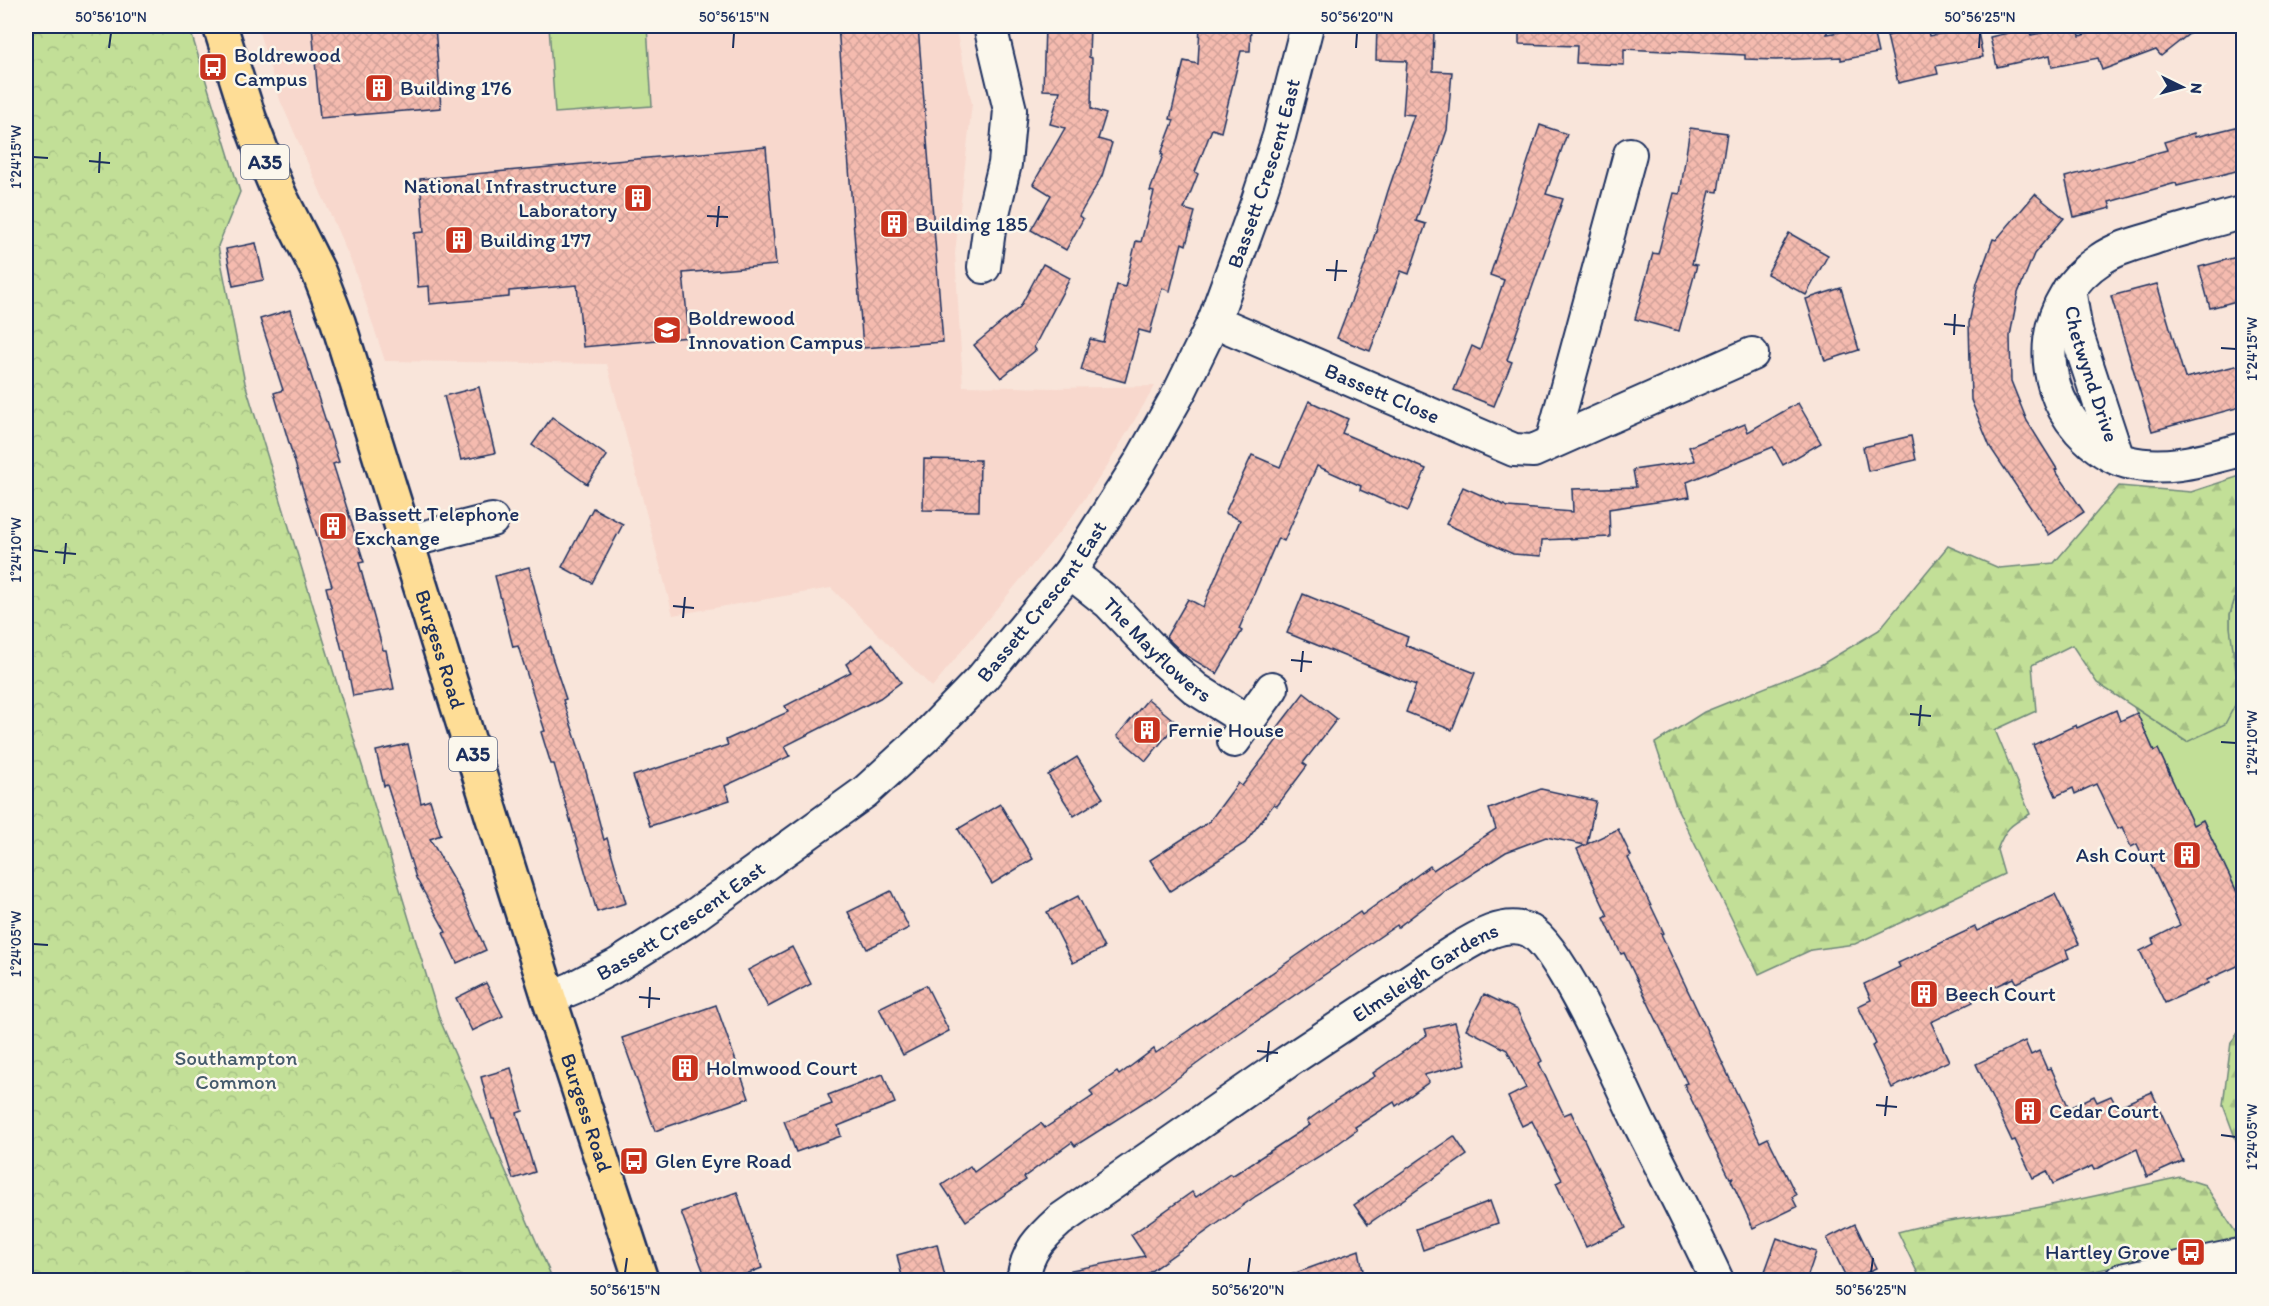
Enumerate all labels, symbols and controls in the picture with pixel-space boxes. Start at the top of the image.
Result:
text: 50°56'10"N [75,8,147,26]
text: 50°56'15"N [699,8,769,26]
text: 50°56'20"N [1321,8,1393,26]
text: 50°56'25"N [1944,8,2016,26]
place label: Boldrewood Campus [234,42,341,91]
bus stop icon: Boldrewood Campus [197,51,229,83]
north arrow [2152,57,2212,117]
building icon: Building 176 [363,72,395,104]
place label: Building 176 [400,75,512,100]
street label: Bassett Crescent East [1221,76,1305,271]
text: N [2187,82,2206,94]
text: 1°24'15"W [7,125,25,189]
road number: A35 [241,145,289,179]
place label: National Infrastructure Laboratory [404,173,617,222]
building icon: National Infrastructure Laboratory [622,182,654,214]
building icon: Building 185 [878,208,910,240]
place label: Building 185 [915,211,1028,236]
building icon: Building 177 [443,224,475,256]
place label: Building 177 [480,227,591,252]
street label: Chetwynd Drive [2060,304,2125,445]
place label: Boldrewood Innovation Campus [688,305,863,354]
school or university icon: Boldrewood Innovation Campus [651,314,683,346]
text: 1°24'15"W [2243,317,2261,381]
street label: Bassett Close [1321,357,1443,429]
place label: Bassett Telephone Exchange [354,501,519,550]
building icon: Bassett Telephone Exchange [317,510,349,542]
street label: Bassett Crescent East [971,516,1112,687]
text: 1°24'10"W [7,517,25,583]
street label: Burgess Road [410,586,471,712]
street label: The Mayflowers [1098,591,1216,707]
text: 1°24'10"W [2243,710,2261,776]
building icon: Fernie House [1131,714,1163,746]
place label: Fernie House [1168,717,1284,742]
road number: A35 [449,737,497,771]
building icon: Ash Court [2171,839,2203,871]
place label: Ash Court [2076,842,2166,867]
street label: Bassett Crescent East [592,855,770,986]
text: 1°24'05"W [7,911,25,977]
street label: Elmsleigh Gardens [1347,917,1501,1027]
building icon: Beech Court [1908,978,1940,1010]
place label: Beech Court [1945,981,2056,1006]
park label: Southampton Common [175,1045,298,1094]
street label: Burgess Road [556,1050,618,1175]
building icon: Holmwood Court [669,1052,701,1084]
place label: Holmwood Court [706,1055,858,1080]
building icon: Cedar Court [2012,1095,2044,1127]
place label: Cedar Court [2049,1098,2159,1123]
text: 1°24'05"W [2243,1104,2261,1170]
bus stop icon: Glen Eyre Road [618,1145,650,1177]
place label: Glen Eyre Road [655,1148,791,1173]
bus stop icon: Hartley Grove [2175,1236,2207,1268]
place label: Hartley Grove [2045,1239,2170,1264]
text: 50°56'15"N [590,1281,660,1299]
text: 50°56'20"N [1212,1281,1284,1299]
text: 50°56'25"N [1835,1281,1907,1299]

